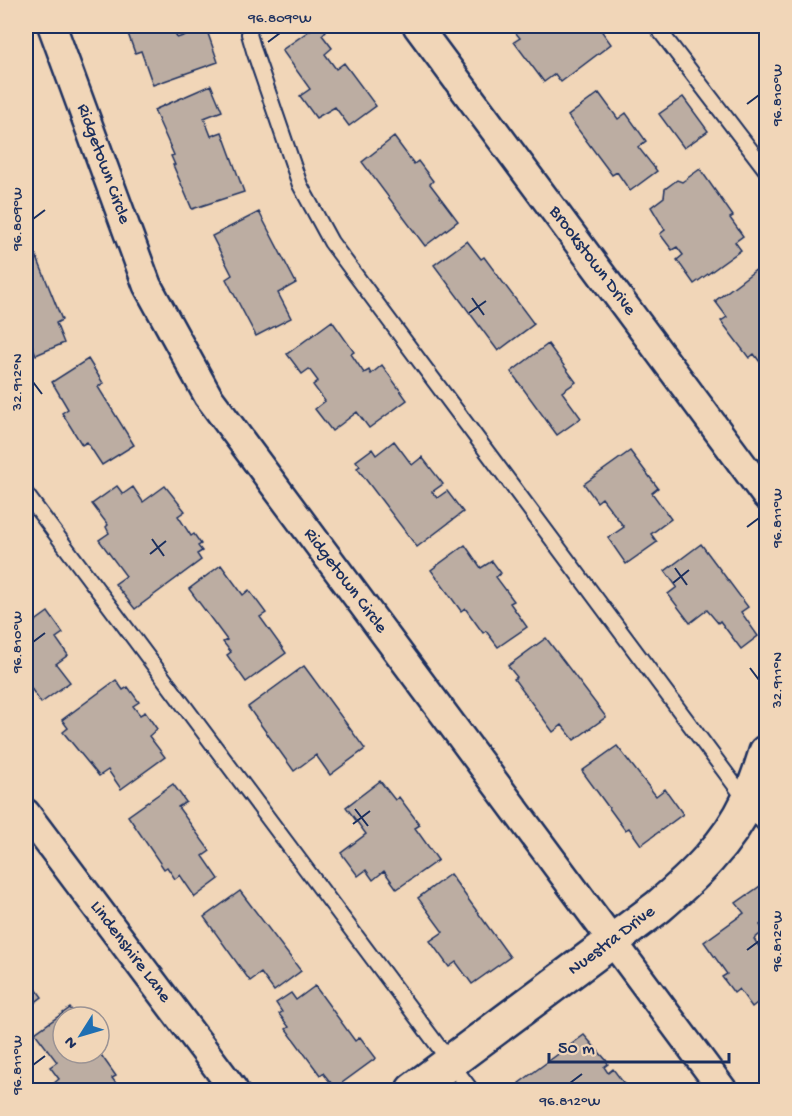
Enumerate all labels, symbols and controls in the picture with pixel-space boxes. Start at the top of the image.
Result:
text: 96.809°W [247,10,312,28]
text: 96.810°W [769,64,787,127]
street label: Ridgetown Circle [72,101,135,228]
text: 96.809°W [9,187,27,252]
street label: Brookstown Drive [543,201,640,320]
text: 32.912°N [9,353,27,412]
text: 96.811°W [769,488,787,549]
street label: Ridgetown Circle [299,524,392,638]
text: 96.810°W [9,611,27,674]
text: 32.911°N [769,652,787,709]
street label: Lindenshire Lane [85,897,176,1008]
street label: Nuestra Drive [564,901,660,980]
text: 96.812°W [769,910,787,972]
north arrow [51,1005,111,1065]
scale bar [549,1026,729,1064]
text: N [61,1032,83,1052]
text: 96.811°W [9,1035,27,1096]
text: 50 m [558,1039,595,1060]
text: 96.812°W [539,1093,601,1111]

